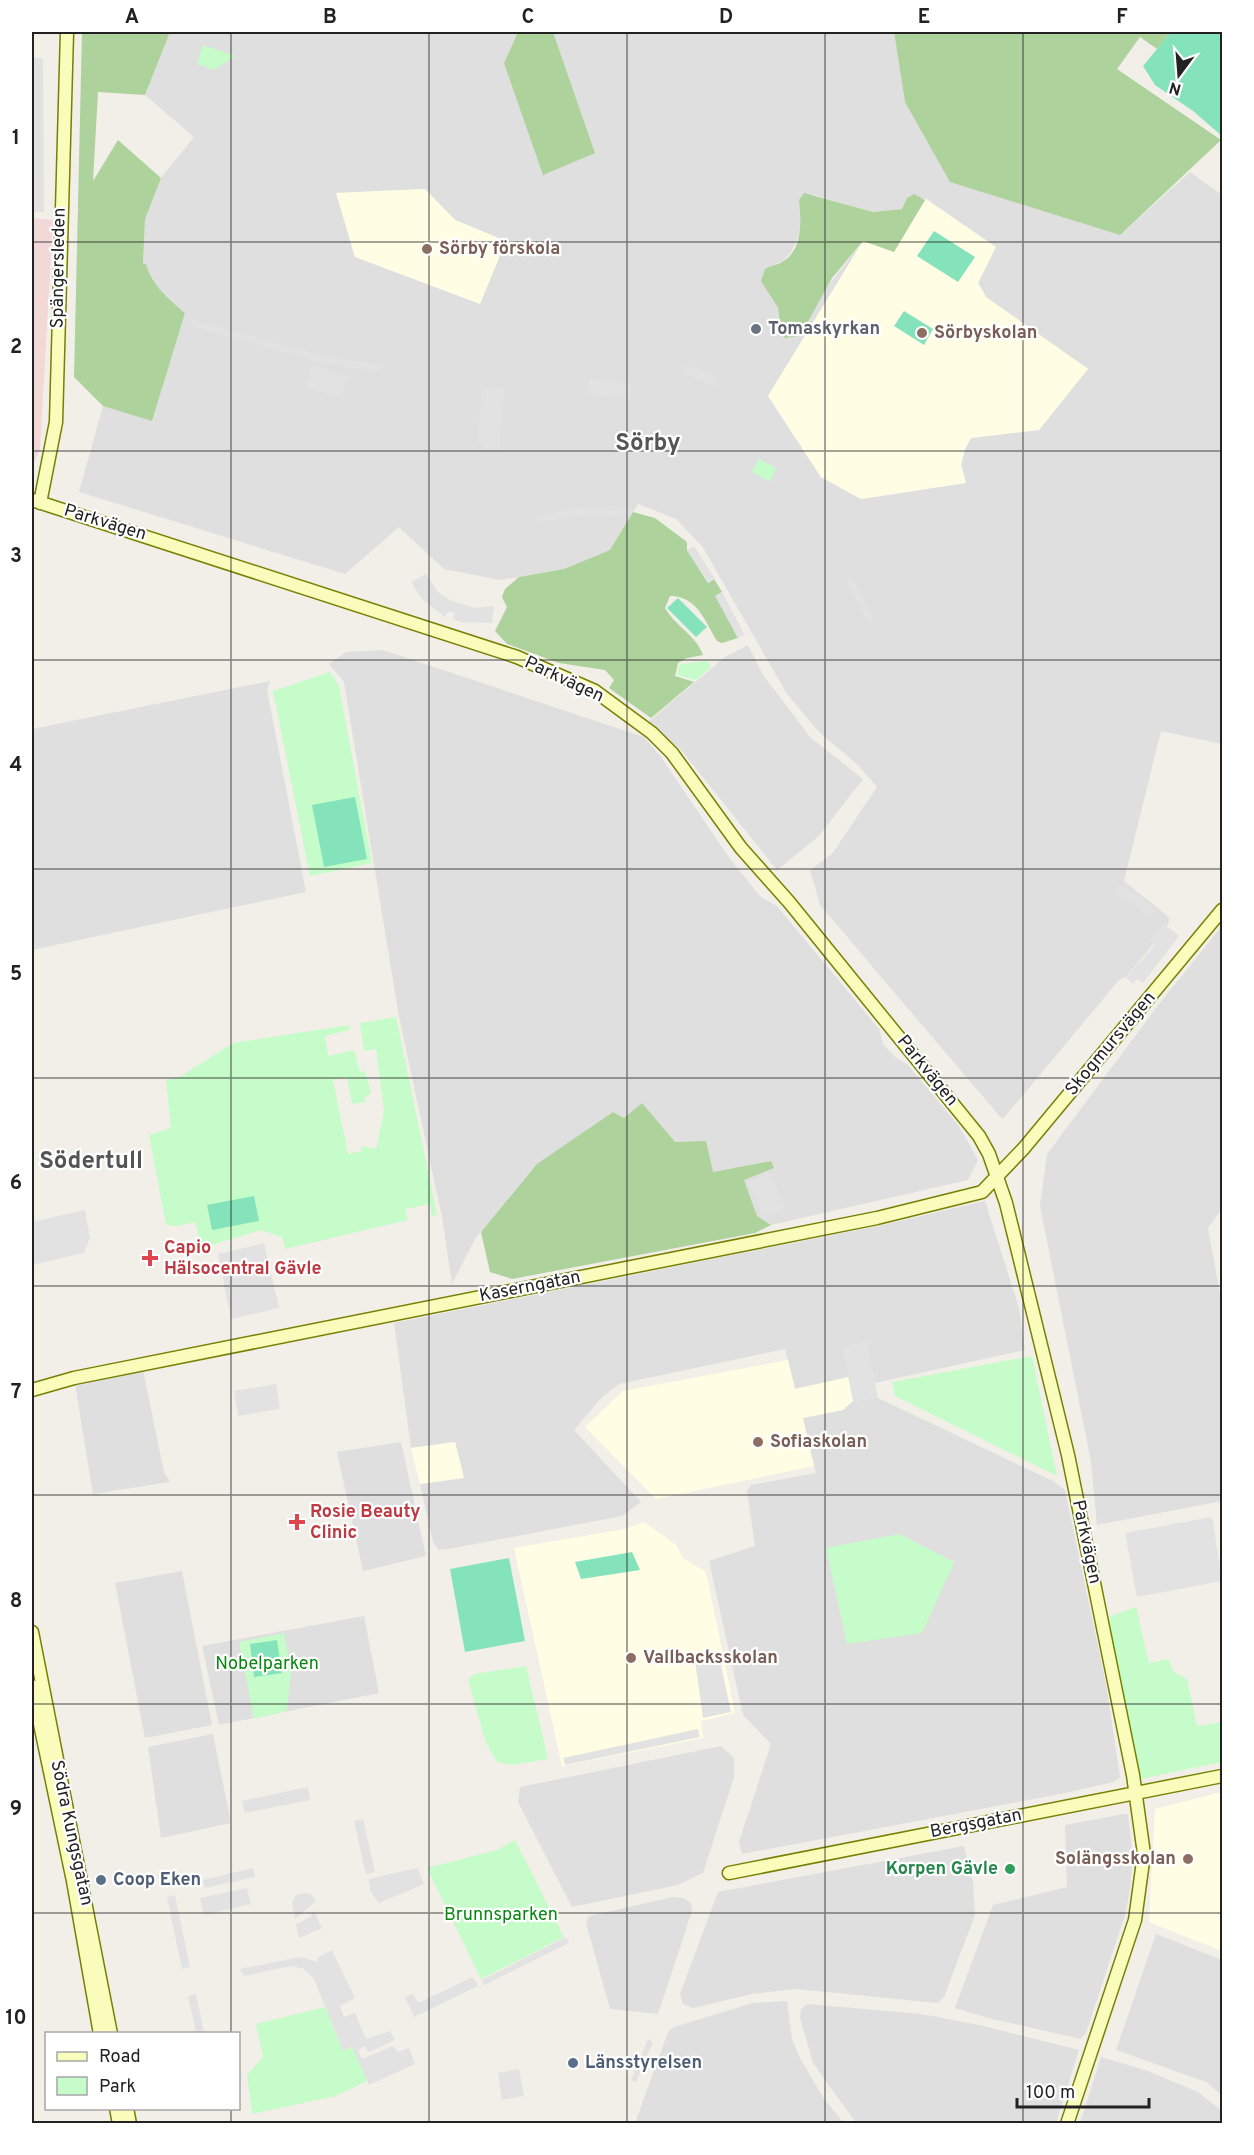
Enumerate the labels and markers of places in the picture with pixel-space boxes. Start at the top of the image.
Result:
place label: Sörby förskola [439,238,560,261]
marker: Sörby förskola [420,242,434,256]
place label: Tomaskyrkan [768,318,880,341]
marker: Tomaskyrkan [749,322,763,336]
place label: Sörbyskolan [934,322,1037,345]
marker: Sörbyskolan [915,326,929,340]
place label: Capio Hälsocentral Gävle [164,1237,322,1281]
marker: Capio Hälsocentral Gävle [141,1249,159,1267]
place label: Sofiaskolan [770,1431,867,1454]
marker: Sofiaskolan [751,1435,765,1449]
place label: Rosie Beauty Clinic [310,1501,421,1545]
marker: Rosie Beauty Clinic [288,1513,306,1531]
place label: Vallbacksskolan [643,1647,778,1670]
marker: Vallbacksskolan [624,1651,638,1665]
place label: Solängsskolan [1055,1848,1176,1871]
marker: Solängsskolan [1181,1852,1195,1866]
place label: Korpen Gävle [886,1858,998,1881]
marker: Korpen Gävle [1003,1862,1017,1876]
place label: Coop Eken [113,1869,201,1892]
marker: Coop Eken [94,1873,108,1887]
place label: Länsstyrelsen [585,2052,702,2075]
marker: Länsstyrelsen [566,2056,580,2070]

